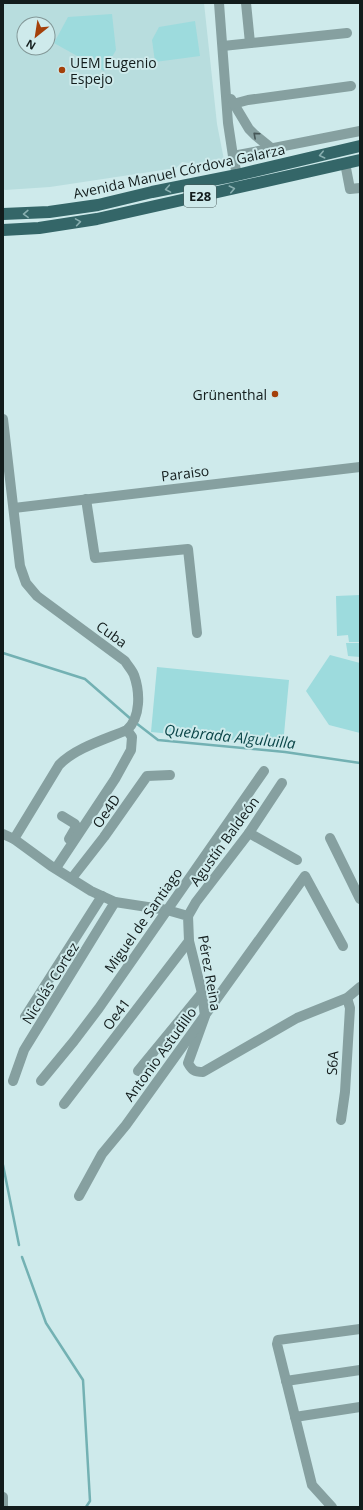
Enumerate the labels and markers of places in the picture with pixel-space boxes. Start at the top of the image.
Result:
place label: UEM Eugenio Espejo [70,53,157,88]
marker: UEM Eugenio Espejo [57,65,67,75]
place label: Grünenthal [193,385,267,404]
marker: Grünenthal [270,389,280,399]

